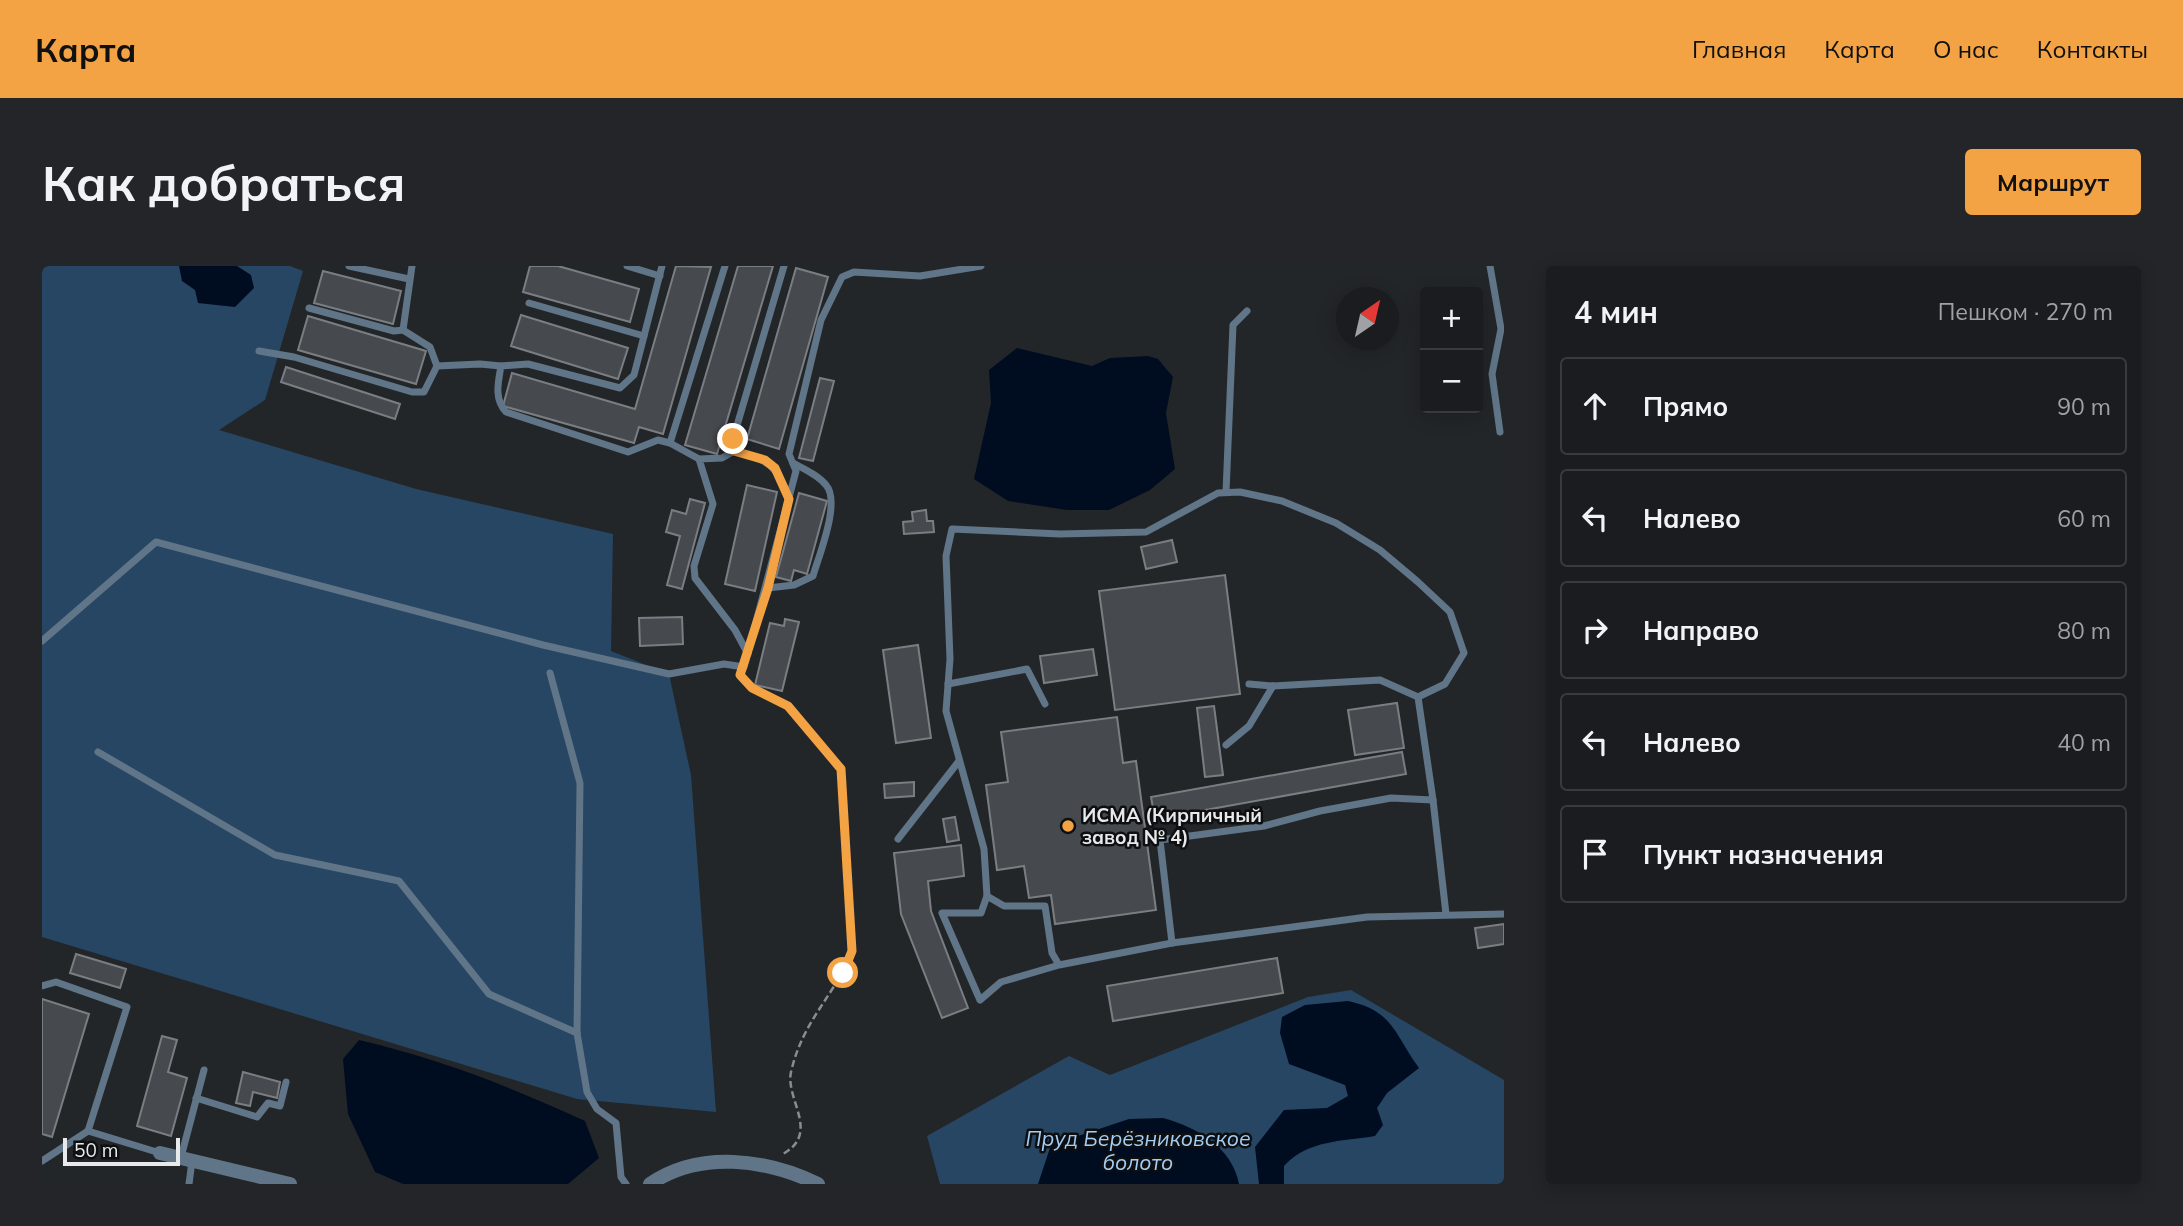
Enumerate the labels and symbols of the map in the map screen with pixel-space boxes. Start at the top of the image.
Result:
north arrow [1336,287,1399,350]
route end [717,423,748,454]
place label: ИСМА (Кирпичный завод № 4) [1082,803,1262,849]
marker: ИСМА (Кирпичный завод № 4) [1060,818,1076,834]
route start [827,957,858,988]
water label: Пруд Берёзниковское болото [1025,1125,1251,1175]
scale bar [63,1135,180,1167]

